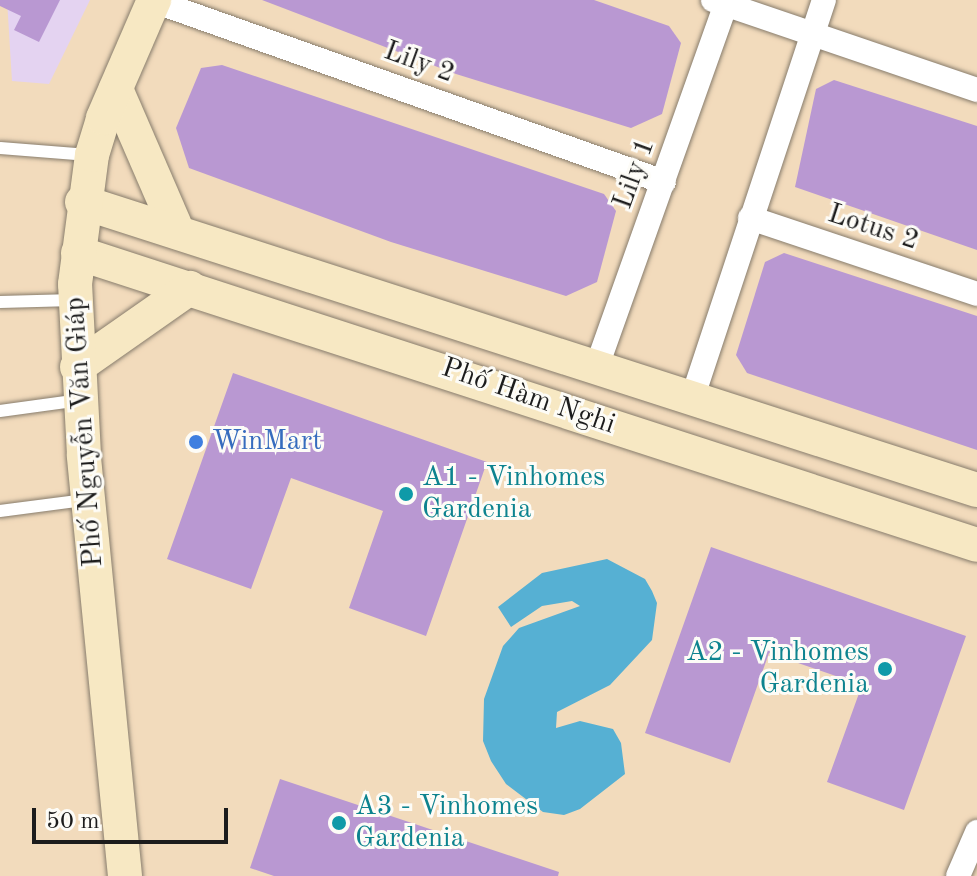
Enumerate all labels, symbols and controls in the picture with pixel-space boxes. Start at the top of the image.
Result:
street label: Lily 2 [379,35,459,91]
street label: Lily 1 [607,134,663,214]
street label: Lotus 2 [823,198,923,258]
street label: Phố Nguyễn Văn Giáp [59,296,111,568]
street label: Phố Hàm Nghi [437,352,619,442]
place label: WinMart [212,425,322,459]
marker: WinMart [187,433,205,451]
place label: A1 - Vinhomes Gardenia [422,461,605,527]
marker: A1 - Vinhomes Gardenia [397,485,415,503]
place label: A2 - Vinhomes Gardenia [686,636,869,702]
marker: A2 - Vinhomes Gardenia [876,660,894,678]
place label: A3 - Vinhomes Gardenia [355,790,538,856]
scale bar [36,792,232,842]
text: 50 m [46,810,100,834]
marker: A3 - Vinhomes Gardenia [330,814,348,832]

